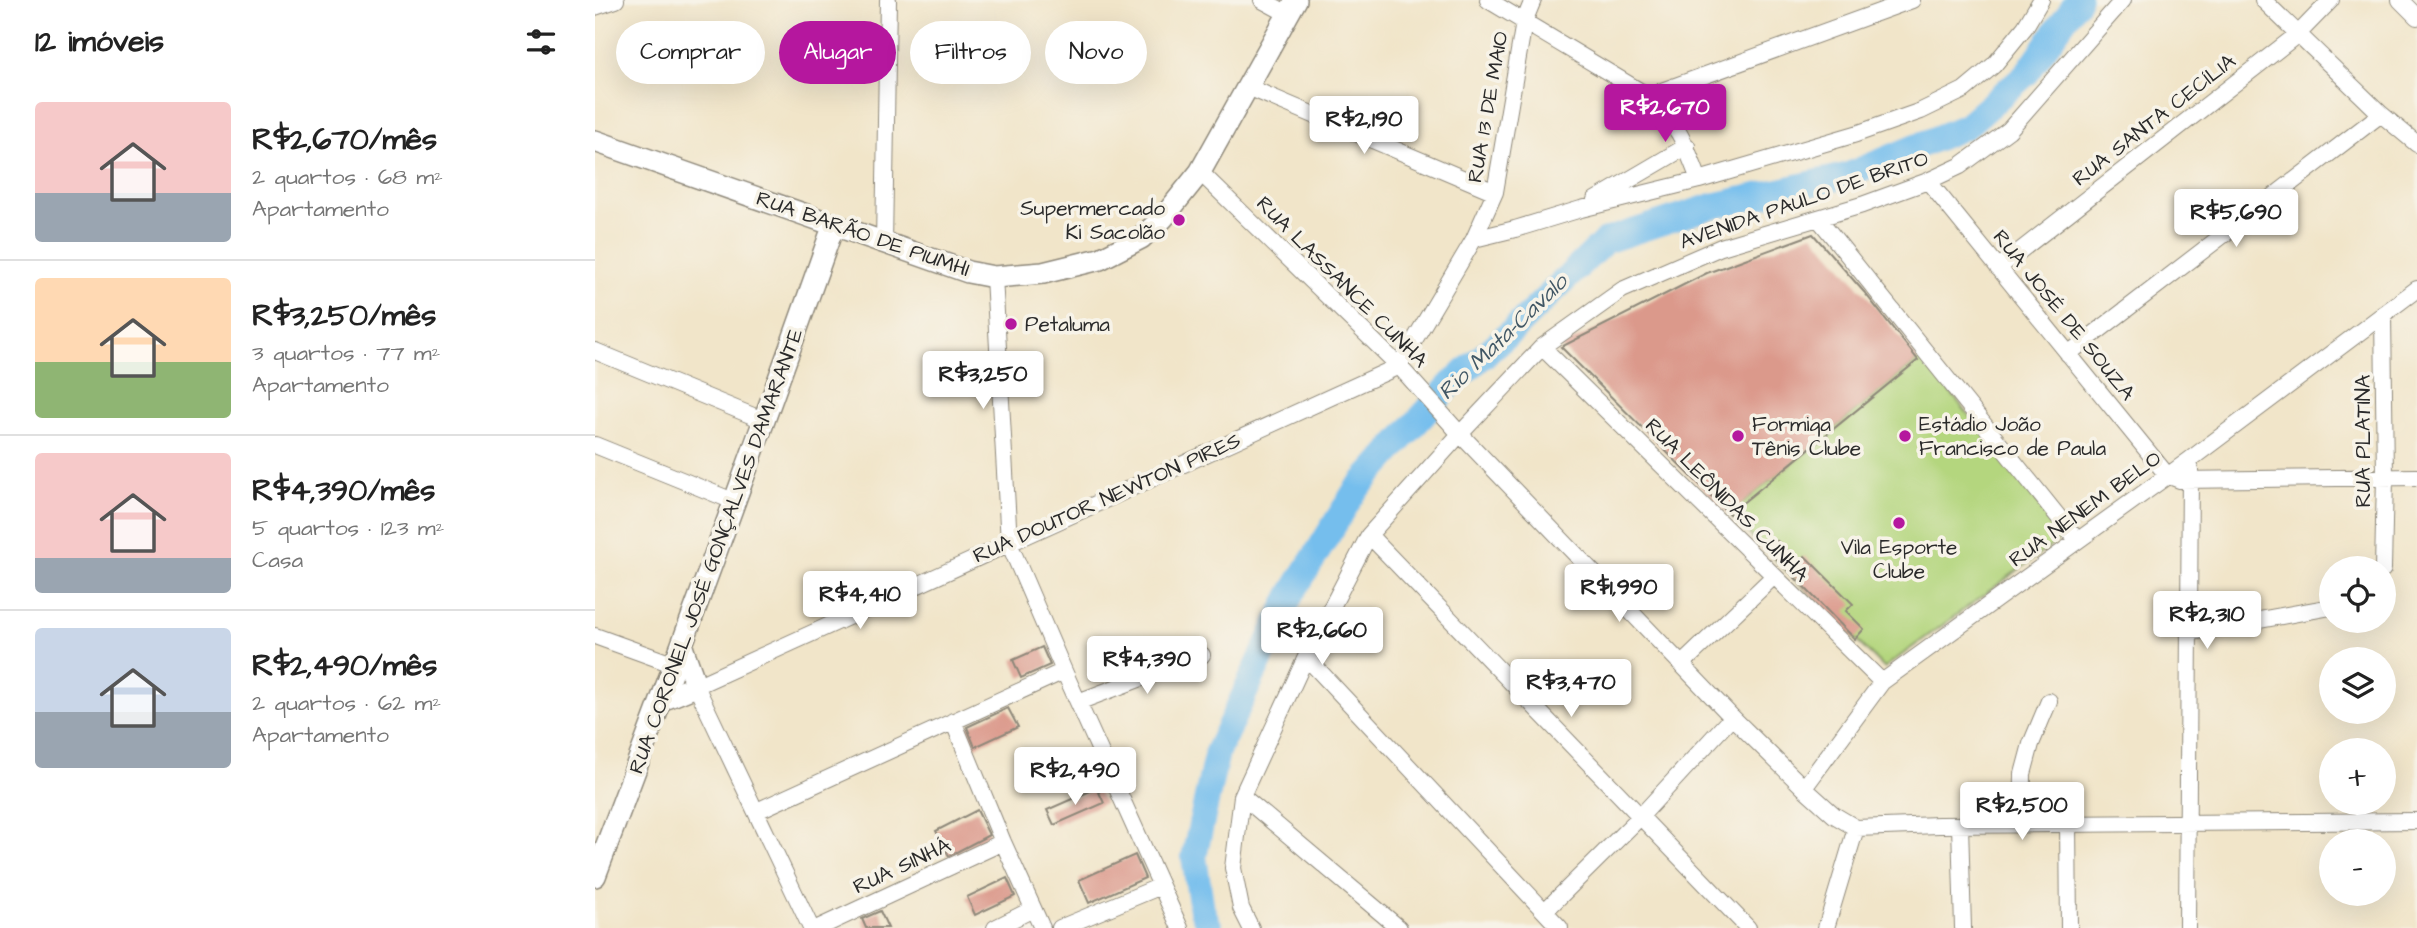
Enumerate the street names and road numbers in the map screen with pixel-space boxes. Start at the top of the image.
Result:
street label: RUA 13 DE MAIO [1460,29,1516,185]
street label: RUA SANTA CECÍLIA [2066,47,2242,193]
street label: AVENIDA PAULO DE BRITO [1676,144,1932,256]
street label: RUA BARÃO DE PIUMHI [752,184,974,284]
street label: RUA LASSANCE CUNHA [1250,190,1435,375]
street label: RUA JOSÉ DE SOUZA [1986,224,2142,407]
street label: RUA CORONEL JOSÉ GONÇALVES DAMARANTE [622,324,810,778]
street label: RUA PLATINA [2349,374,2378,507]
street label: RUA LEÔNIDAS CUNHA [1639,412,1816,589]
street label: RUA DOUTOR NEWTON PIRES [969,426,1245,570]
street label: RUA NENEM BELO [2003,444,2167,574]
street label: RUA SINHÁ [848,831,956,901]

